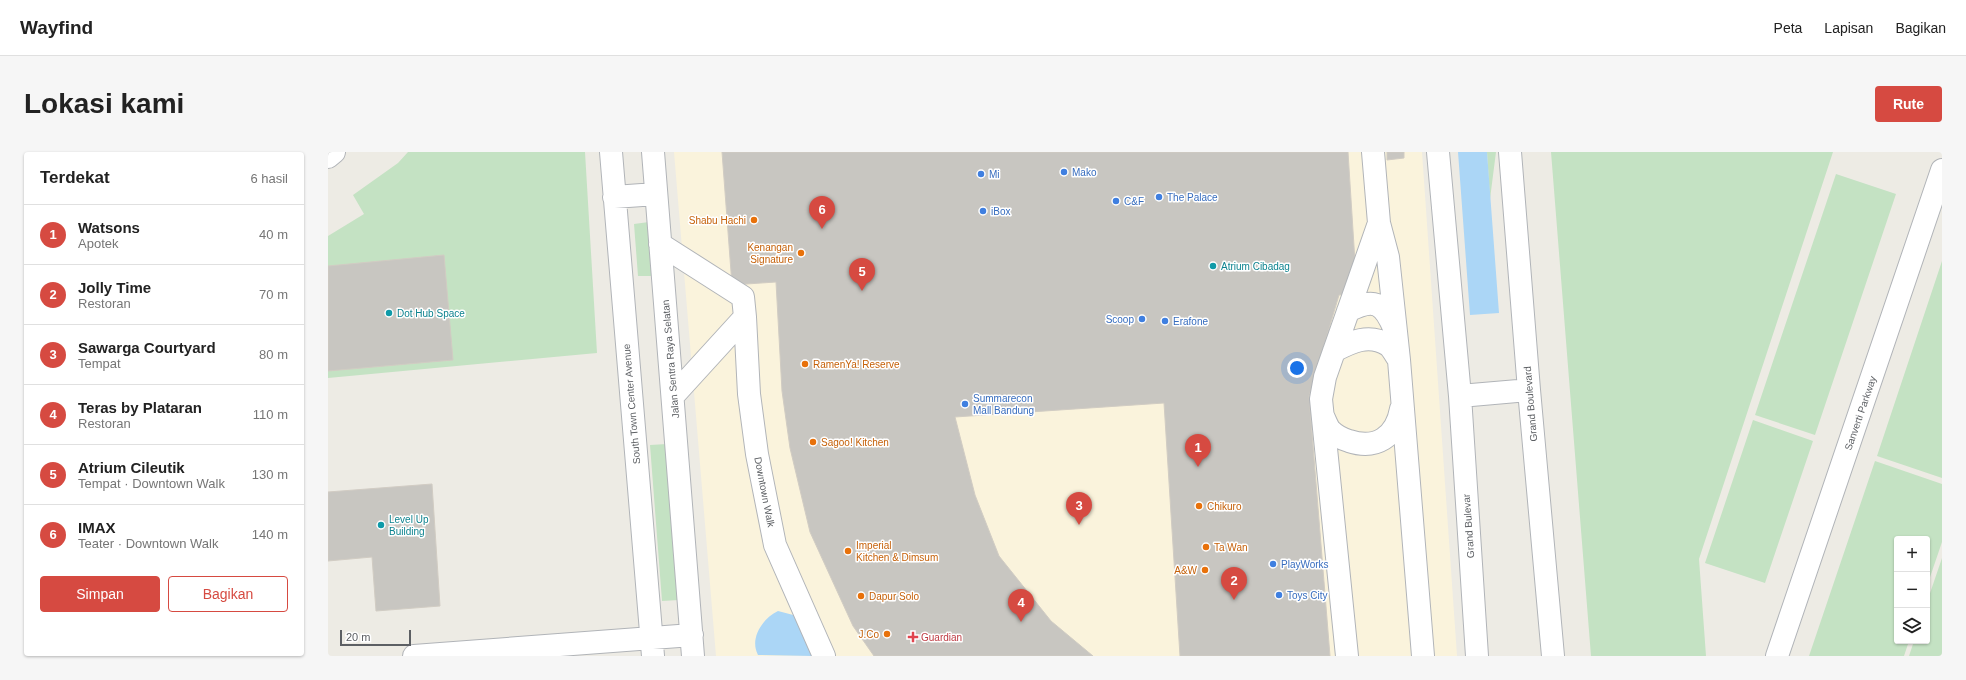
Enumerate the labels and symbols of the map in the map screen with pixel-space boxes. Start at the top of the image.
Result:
marker: Mako [1059,167,1069,177]
place label: Mako [1072,167,1097,178]
marker: Mi [976,169,986,179]
place label: Mi [989,169,1000,180]
marker: The Palace [1154,192,1164,202]
place label: The Palace [1167,192,1218,203]
pin: 6 [809,196,835,229]
marker: C&F [1111,196,1121,206]
place label: C&F [1124,196,1144,207]
marker: iBox [978,206,988,216]
place label: iBox [991,206,1010,217]
place label: Shabu Hachi [689,215,746,226]
marker: Shabu Hachi [749,215,759,225]
place label: Kenangan Signature [747,242,793,265]
marker: Kenangan Signature [796,248,806,258]
pin: 5 [849,258,875,291]
marker: Atrium Cibadag [1208,261,1218,271]
place label: Atrium Cibadag [1221,261,1290,272]
street label: Jalan Sentra Raya Selatan [660,299,681,419]
marker: Dot Hub Space [384,308,394,318]
place label: Dot Hub Space [397,308,465,319]
place label: Scoop [1106,314,1134,325]
marker: Scoop [1137,314,1147,324]
marker: Erafone [1160,316,1170,326]
place label: Erafone [1173,316,1208,327]
street label: South Town Center Avenue [621,343,642,465]
your location [1287,358,1307,378]
marker: RamenYa! Reserve [800,359,810,369]
place label: RamenYa! Reserve [813,359,900,370]
street label: Grand Boulevard [1522,366,1539,442]
street label: Sanverti Parkway [1843,375,1878,452]
place label: Summarecon Mall Bandung [973,393,1034,416]
marker: Summarecon Mall Bandung [960,399,970,409]
pin: 1 [1185,434,1211,467]
marker: Sagoo! Kitchen [808,437,818,447]
place label: Sagoo! Kitchen [821,437,889,448]
street label: Downtown Walk [752,456,777,529]
pin: 3 [1066,492,1092,525]
street label: Grand Bulevar [1461,493,1476,559]
marker: Chikuro [1194,501,1204,511]
place label: Chikuro [1207,501,1242,512]
place label: Level Up Building [389,514,429,537]
marker: Level Up Building [376,520,386,530]
place label: Imperial Kitchen & Dimsum [856,540,938,563]
marker: Ta Wan [1201,542,1211,552]
place label: Ta Wan [1214,542,1248,553]
marker: Imperial Kitchen & Dimsum [843,546,853,556]
marker: PlayWorks [1268,559,1278,569]
place label: PlayWorks [1281,559,1329,570]
place label: A&W [1174,565,1198,576]
marker: A&W [1200,565,1210,575]
pin: 2 [1221,567,1247,600]
pin: 4 [1008,589,1034,622]
marker: Toys City [1274,590,1284,600]
place label: Toys City [1287,590,1328,601]
marker: Dapur Solo [856,591,866,601]
place label: Dapur Solo [869,591,919,602]
scale bar [340,628,411,647]
place label: J.Co [858,629,879,640]
marker: J.Co [882,629,892,639]
marker: Guardian [908,632,918,642]
place label: Guardian [921,632,962,643]

